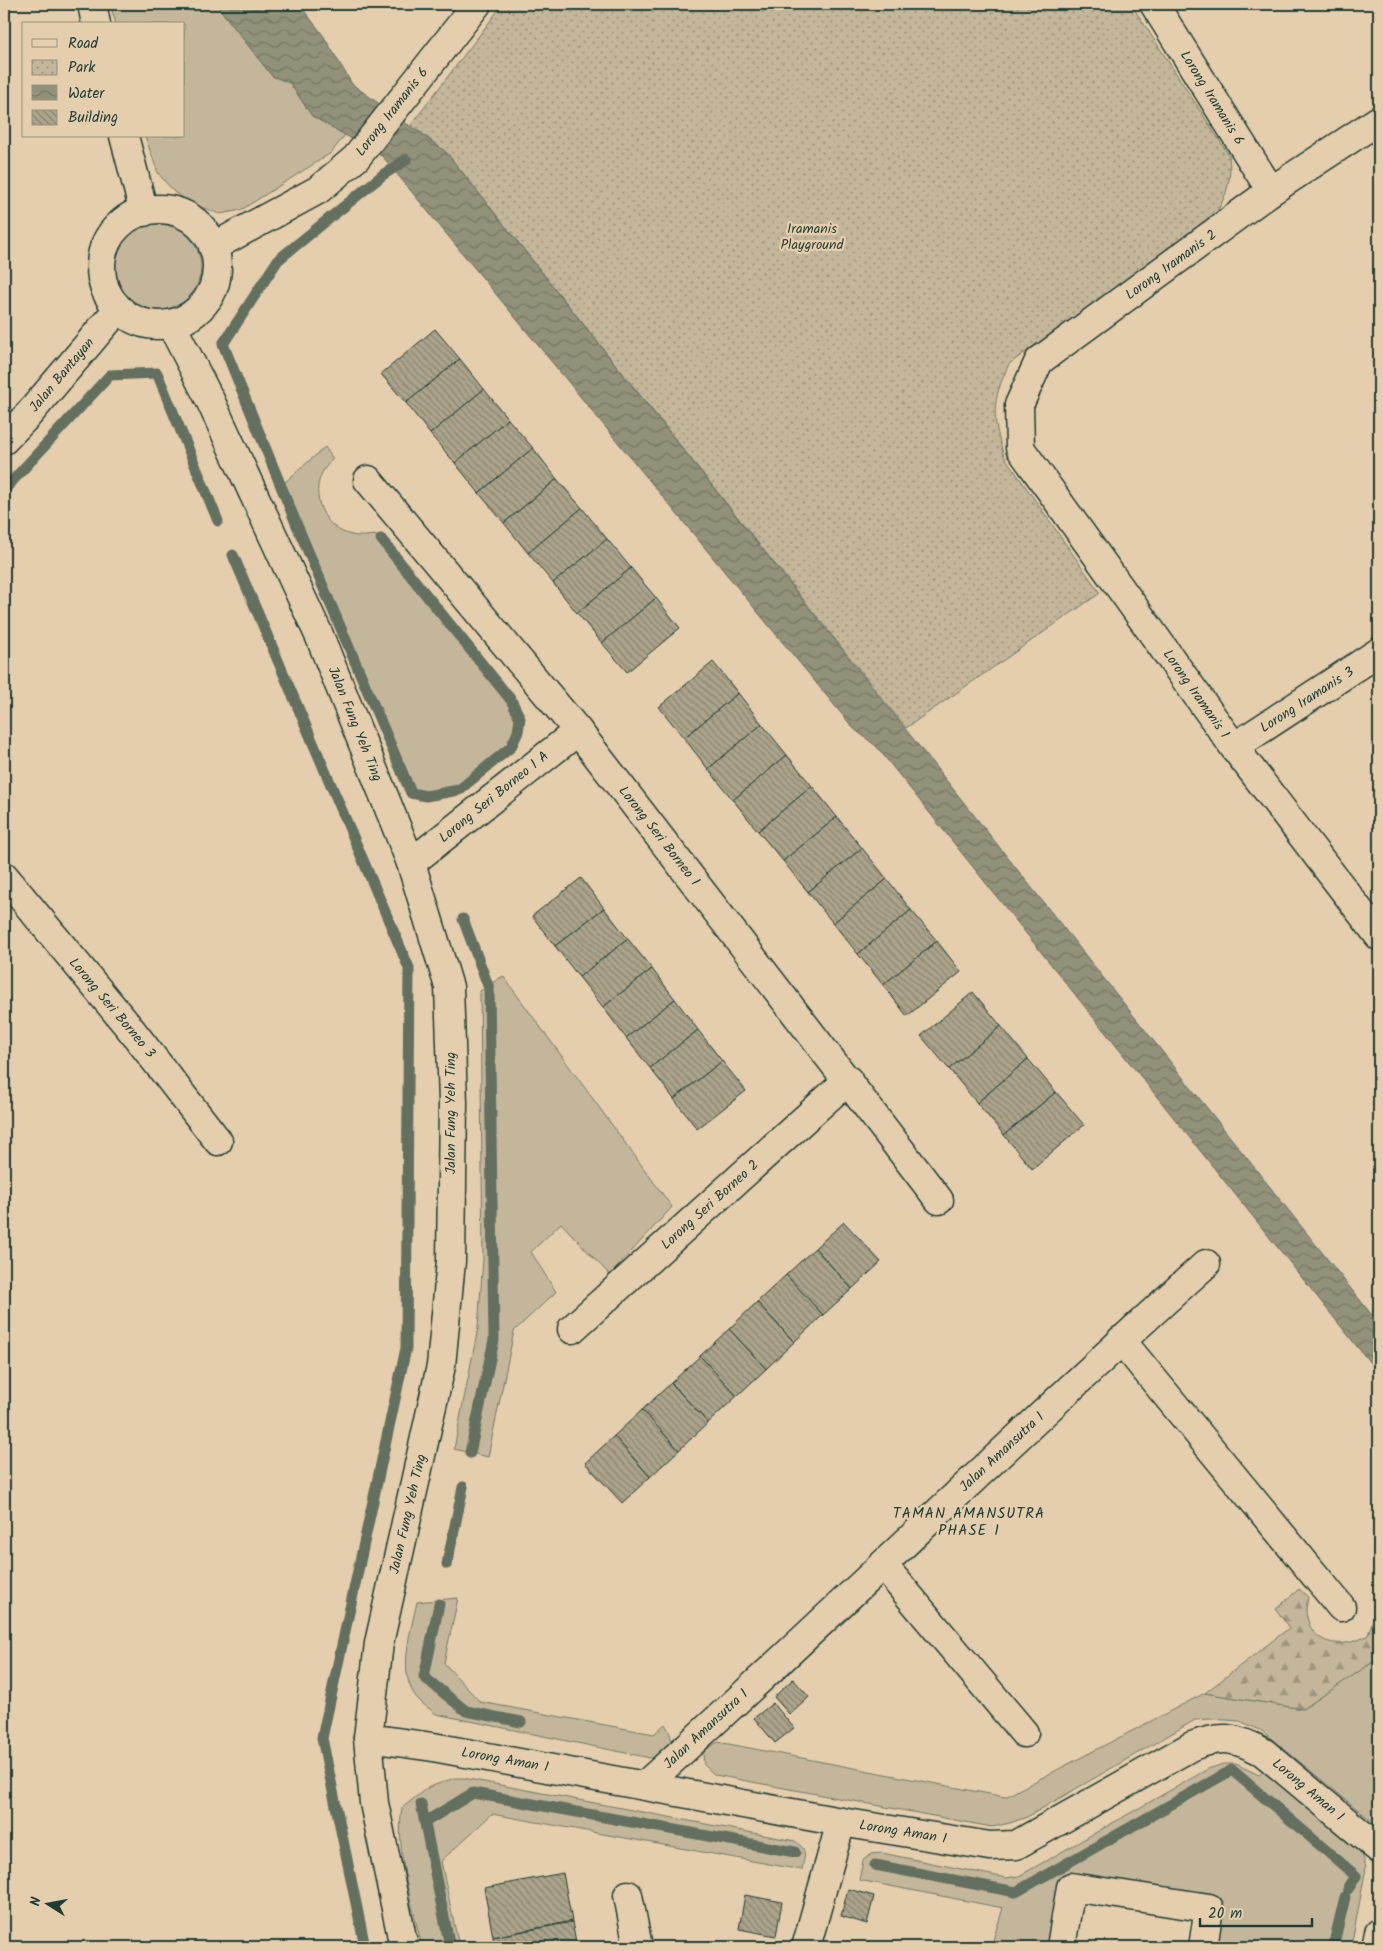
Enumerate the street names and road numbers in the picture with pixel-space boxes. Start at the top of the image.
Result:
street label: Lorong Iramanis 6 [1174,46,1250,150]
street label: Lorong Iramanis 6 [350,63,434,161]
street label: Lorong Iramanis 2 [1121,224,1221,306]
street label: Jalan Bantayan [24,333,100,417]
street label: Lorong Iramanis 1 [1157,645,1235,743]
street label: Lorong Iramanis 3 [1256,661,1358,739]
street label: Jalan Fung Yeh Ting [322,663,388,785]
street label: Lorong Seri Borneo 1 A [434,746,554,848]
street label: Lorong Seri Borneo 1 [613,781,705,891]
street label: Lorong Seri Borneo 3 [63,953,161,1063]
street label: Jalan Fung Yeh Ting [440,1052,462,1174]
street label: Lorong Seri Borneo 2 [656,1155,764,1255]
street label: Jalan Amansutra 1 [955,1407,1049,1497]
street label: Jalan Fung Yeh Ting [384,1452,432,1576]
street label: Jalan Amansutra 1 [659,1684,753,1774]
street label: Lorong Aman 1 [460,1741,550,1779]
street label: Lorong Aman 1 [1267,1753,1349,1827]
street label: Lorong Aman 1 [858,1814,948,1850]

